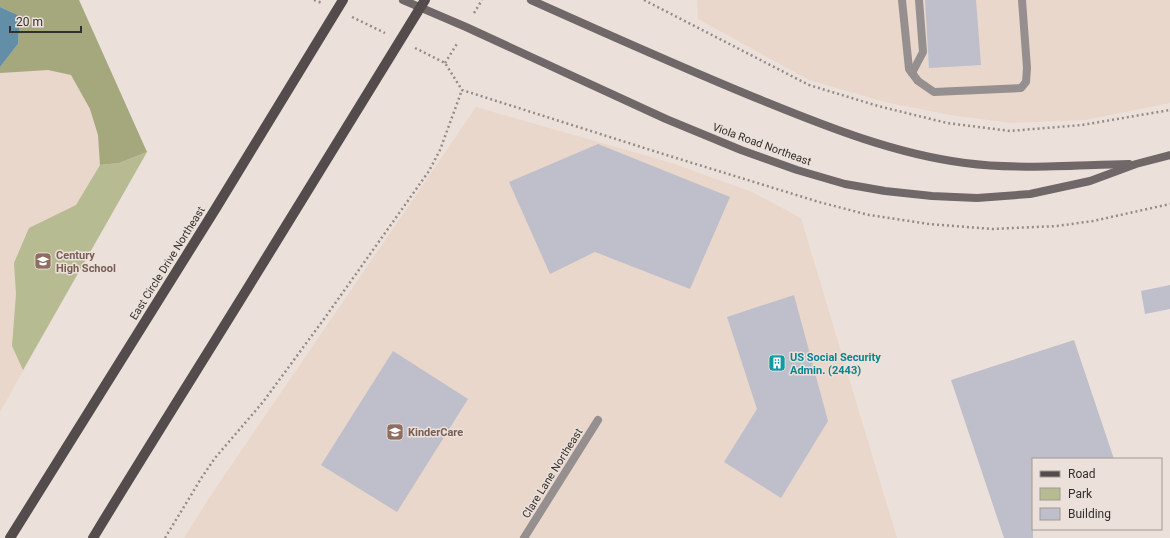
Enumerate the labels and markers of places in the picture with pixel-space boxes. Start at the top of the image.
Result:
place label: Century High School [56,249,116,275]
school or university icon: Century High School [33,251,53,271]
place label: US Social Security Admin. (2443) [790,351,881,377]
building icon: US Social Security Admin. (2443) [767,353,787,373]
school or university icon: KinderCare [385,422,405,442]
place label: KinderCare [408,426,463,439]

